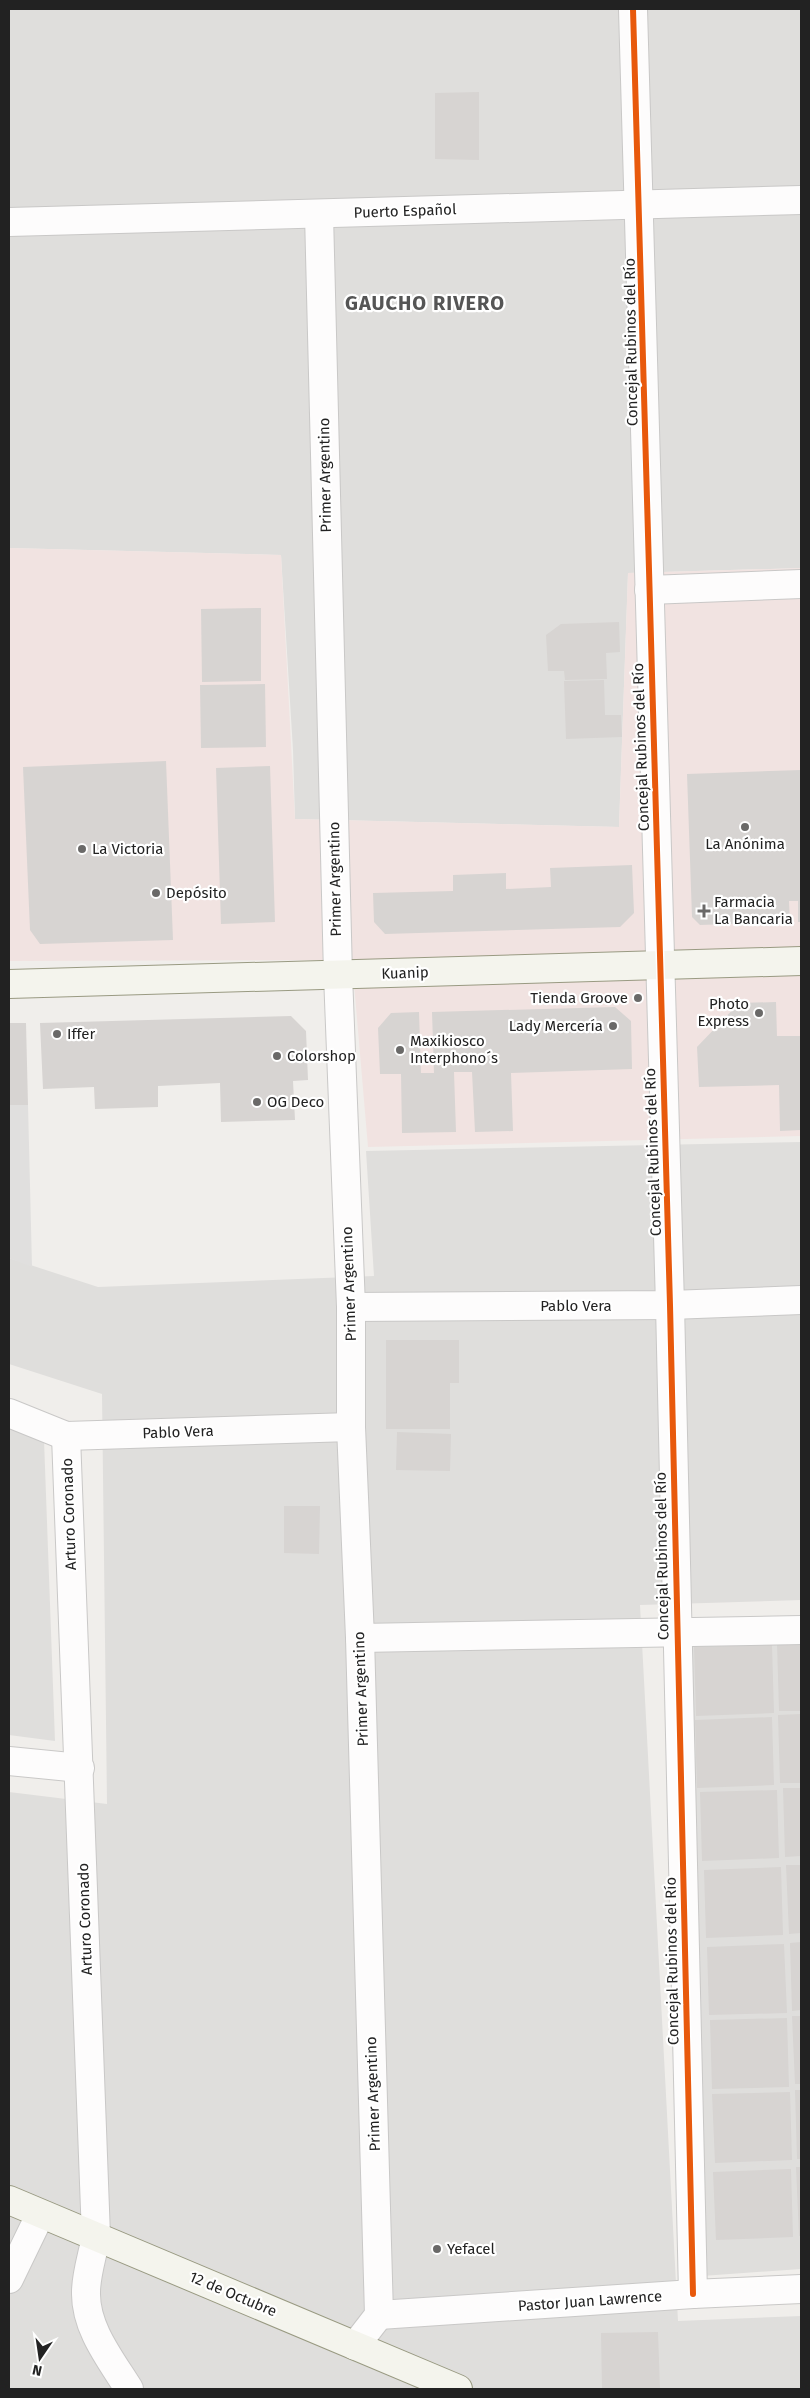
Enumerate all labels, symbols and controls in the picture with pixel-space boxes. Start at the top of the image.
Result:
street label: Puerto Español [353,200,457,222]
street label: Concejal Rubinos del Río [621,258,641,426]
district label: GAUCHO RIVERO [345,291,505,315]
street label: Primer Argentino [315,417,335,533]
street label: Concejal Rubinos del Río [629,663,653,831]
street label: Primer Argentino [325,821,345,937]
marker: La Anónima [739,821,751,833]
place label: La Anónima [705,835,785,853]
place label: La Victoria [92,840,163,858]
marker: La Victoria [76,843,88,855]
place label: Depósito [166,884,227,902]
marker: Depósito [150,887,162,899]
place label: Farmacia La Bancaria [714,893,793,928]
marker: Farmacia La Bancaria [698,905,710,917]
street label: Kuanip [381,963,429,983]
place label: Tienda Groove [530,989,628,1007]
marker: Tienda Groove [632,992,644,1004]
place label: Photo Express [697,995,749,1030]
marker: Photo Express [753,1007,765,1019]
place label: Lady Mercería [509,1017,603,1035]
marker: Lady Mercería [607,1020,619,1032]
place label: Iffer [67,1025,96,1043]
marker: Iffer [51,1028,63,1040]
place label: Maxikiosco Interphono´s [410,1032,498,1067]
marker: Maxikiosco Interphono´s [394,1044,406,1056]
place label: Colorshop [287,1047,356,1065]
marker: Colorshop [271,1050,283,1062]
street label: Concejal Rubinos del Río [641,1068,665,1236]
place label: OG Deco [267,1093,324,1111]
marker: OG Deco [251,1096,263,1108]
street label: Primer Argentino [338,1226,360,1342]
street label: Pablo Vera [540,1297,612,1315]
street label: Pablo Vera [142,1422,214,1442]
street label: Arturo Coronado [58,1458,80,1570]
street label: Concejal Rubinos del Río [652,1472,672,1640]
street label: Primer Argentino [350,1631,372,1747]
street label: Arturo Coronado [74,1863,96,1975]
street label: Concejal Rubinos del Río [662,1877,682,2045]
street label: Primer Argentino [362,2036,384,2152]
place label: Yefacel [447,2240,495,2258]
marker: Yefacel [431,2243,443,2255]
street label: 12 de Octubre [187,2268,279,2320]
street label: Pastor Juan Lawrence [517,2287,663,2315]
north arrow [15,2333,65,2383]
text: N [31,2361,44,2380]

